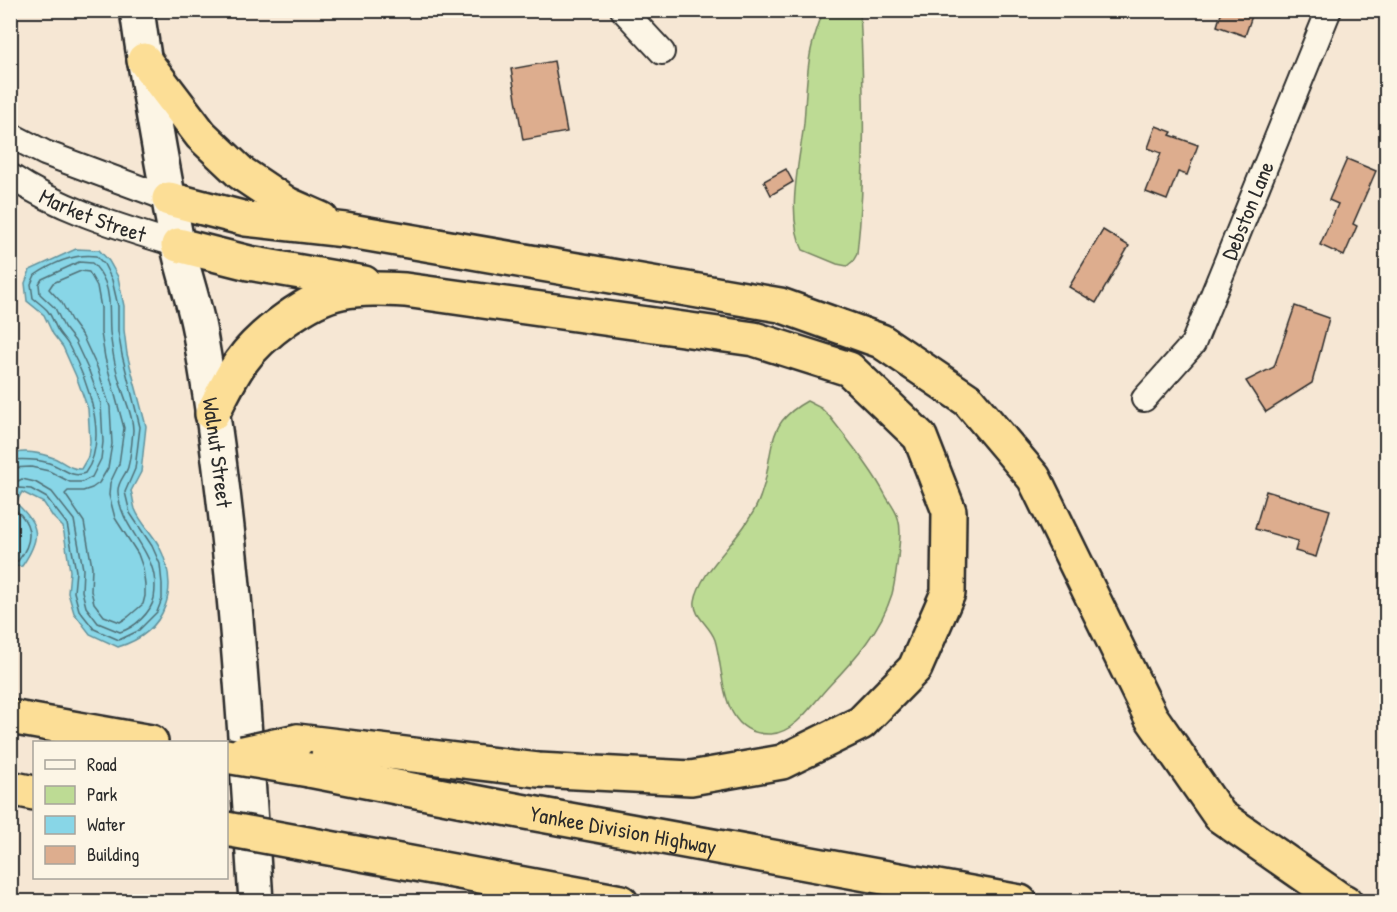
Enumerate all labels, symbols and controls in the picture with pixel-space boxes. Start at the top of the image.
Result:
street label: Debston Lane [1214,156,1281,264]
street label: Market Street [34,181,150,249]
street label: Walnut Street [195,395,240,509]
legend [33,741,228,879]
text: Road [87,752,117,777]
text: Park [87,782,118,807]
street label: Yankee Division Highway [528,798,719,861]
text: Water [87,812,125,837]
text: Building [87,842,139,867]

